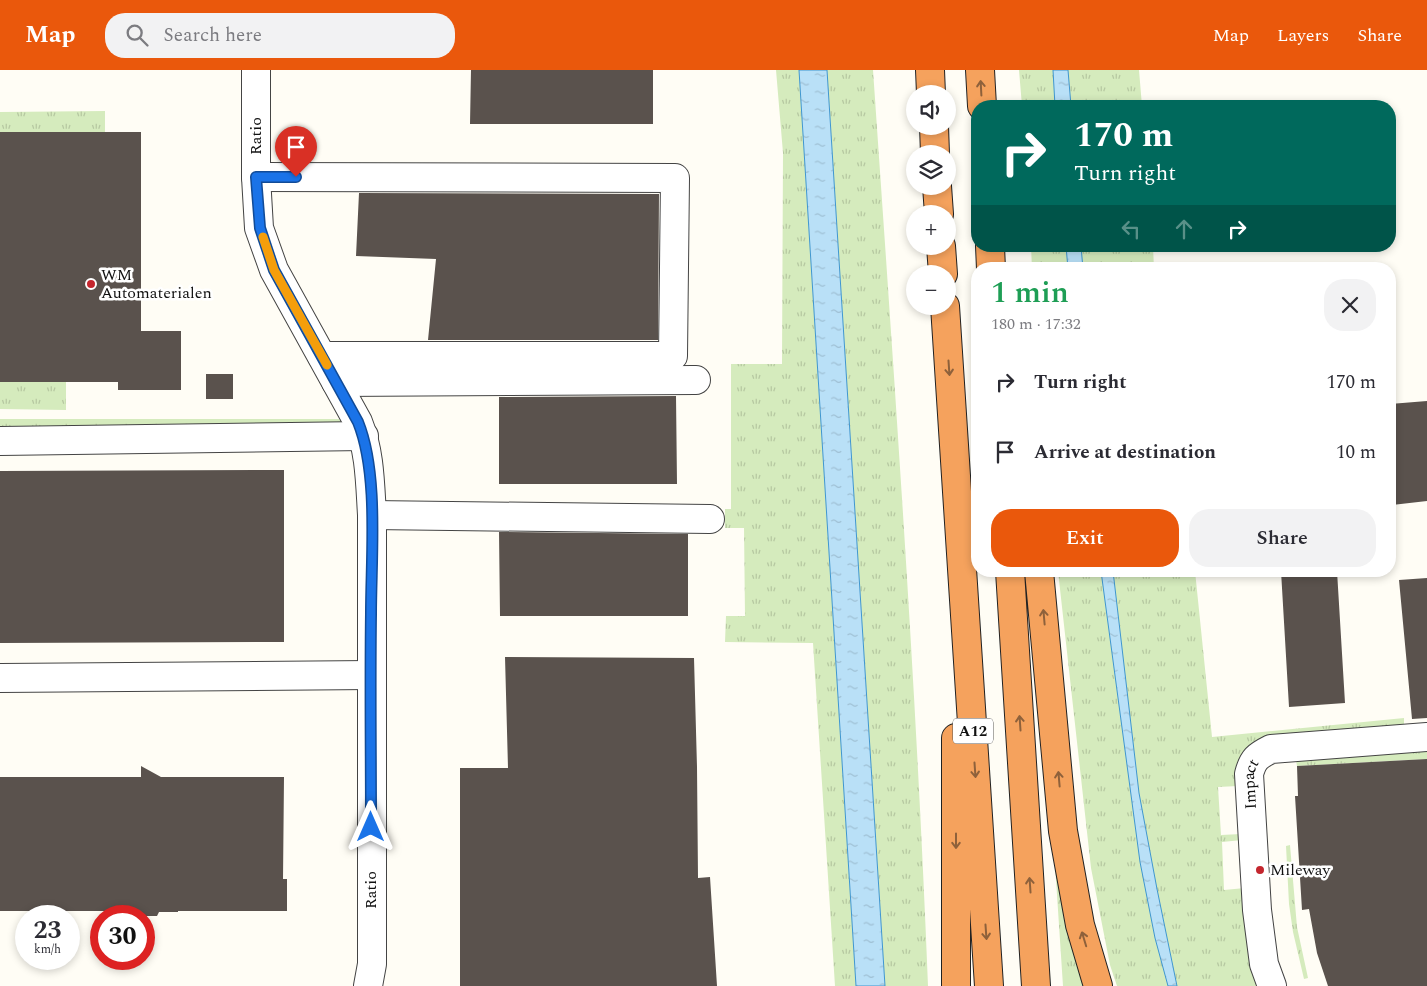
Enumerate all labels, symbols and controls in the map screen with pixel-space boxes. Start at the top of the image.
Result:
search box [105,13,455,58]
text: Map [25,17,75,53]
icon: search [123,21,151,49]
text: Search here [163,21,262,50]
text: Map [1213,22,1249,49]
text: Layers [1277,22,1329,49]
text: Share [1357,22,1402,49]
one-way arrow [976,80,985,96]
map controls [906,85,956,315]
button: sound [906,85,956,135]
text: 170 m [1074,109,1173,162]
street label: Ratio [244,117,268,155]
icon: right [991,120,1056,185]
pin [275,126,317,177]
icon: arrive [282,133,310,161]
button: layers [906,145,956,195]
text: Turn right [1074,157,1176,190]
button: + [906,205,956,255]
icon: left [1117,215,1145,243]
icon: ahead [1170,215,1198,243]
icon: right [1223,215,1251,243]
place label: WM Automaterialen [101,263,212,305]
button: − [906,265,956,315]
text: 1 min [991,270,1069,316]
marker: WM Automaterialen [85,278,97,290]
button: close [1324,279,1376,331]
text: 180 m · 17:32 [991,312,1081,336]
one-way arrow [945,360,954,376]
icon: right [991,368,1019,396]
text: Turn right [1034,368,1127,397]
text: 170 m [1326,368,1376,397]
icon: arrive [991,438,1019,466]
text: Arrive at destination [1034,438,1216,467]
text: 10 m [1336,438,1376,467]
button: Exit [991,509,1179,567]
button: Share [1189,509,1376,567]
one-way arrow [1039,610,1048,626]
one-way arrow [1015,715,1024,731]
road number: A12 [953,718,993,744]
street label: Impact [1237,754,1265,810]
one-way arrow [971,762,980,778]
one-way arrow [1054,771,1063,787]
position arrow [344,800,396,852]
one-way arrow [951,832,961,848]
place label: Mileway [1270,858,1332,882]
marker: Mileway [1254,864,1266,876]
street label: Ratio [359,871,383,909]
one-way arrow [1026,877,1035,893]
speed limit sign: 30 [90,905,155,970]
text: 23 [33,912,62,950]
one-way arrow [981,924,991,940]
one-way arrow [1079,932,1088,948]
text: km/h [34,940,61,959]

